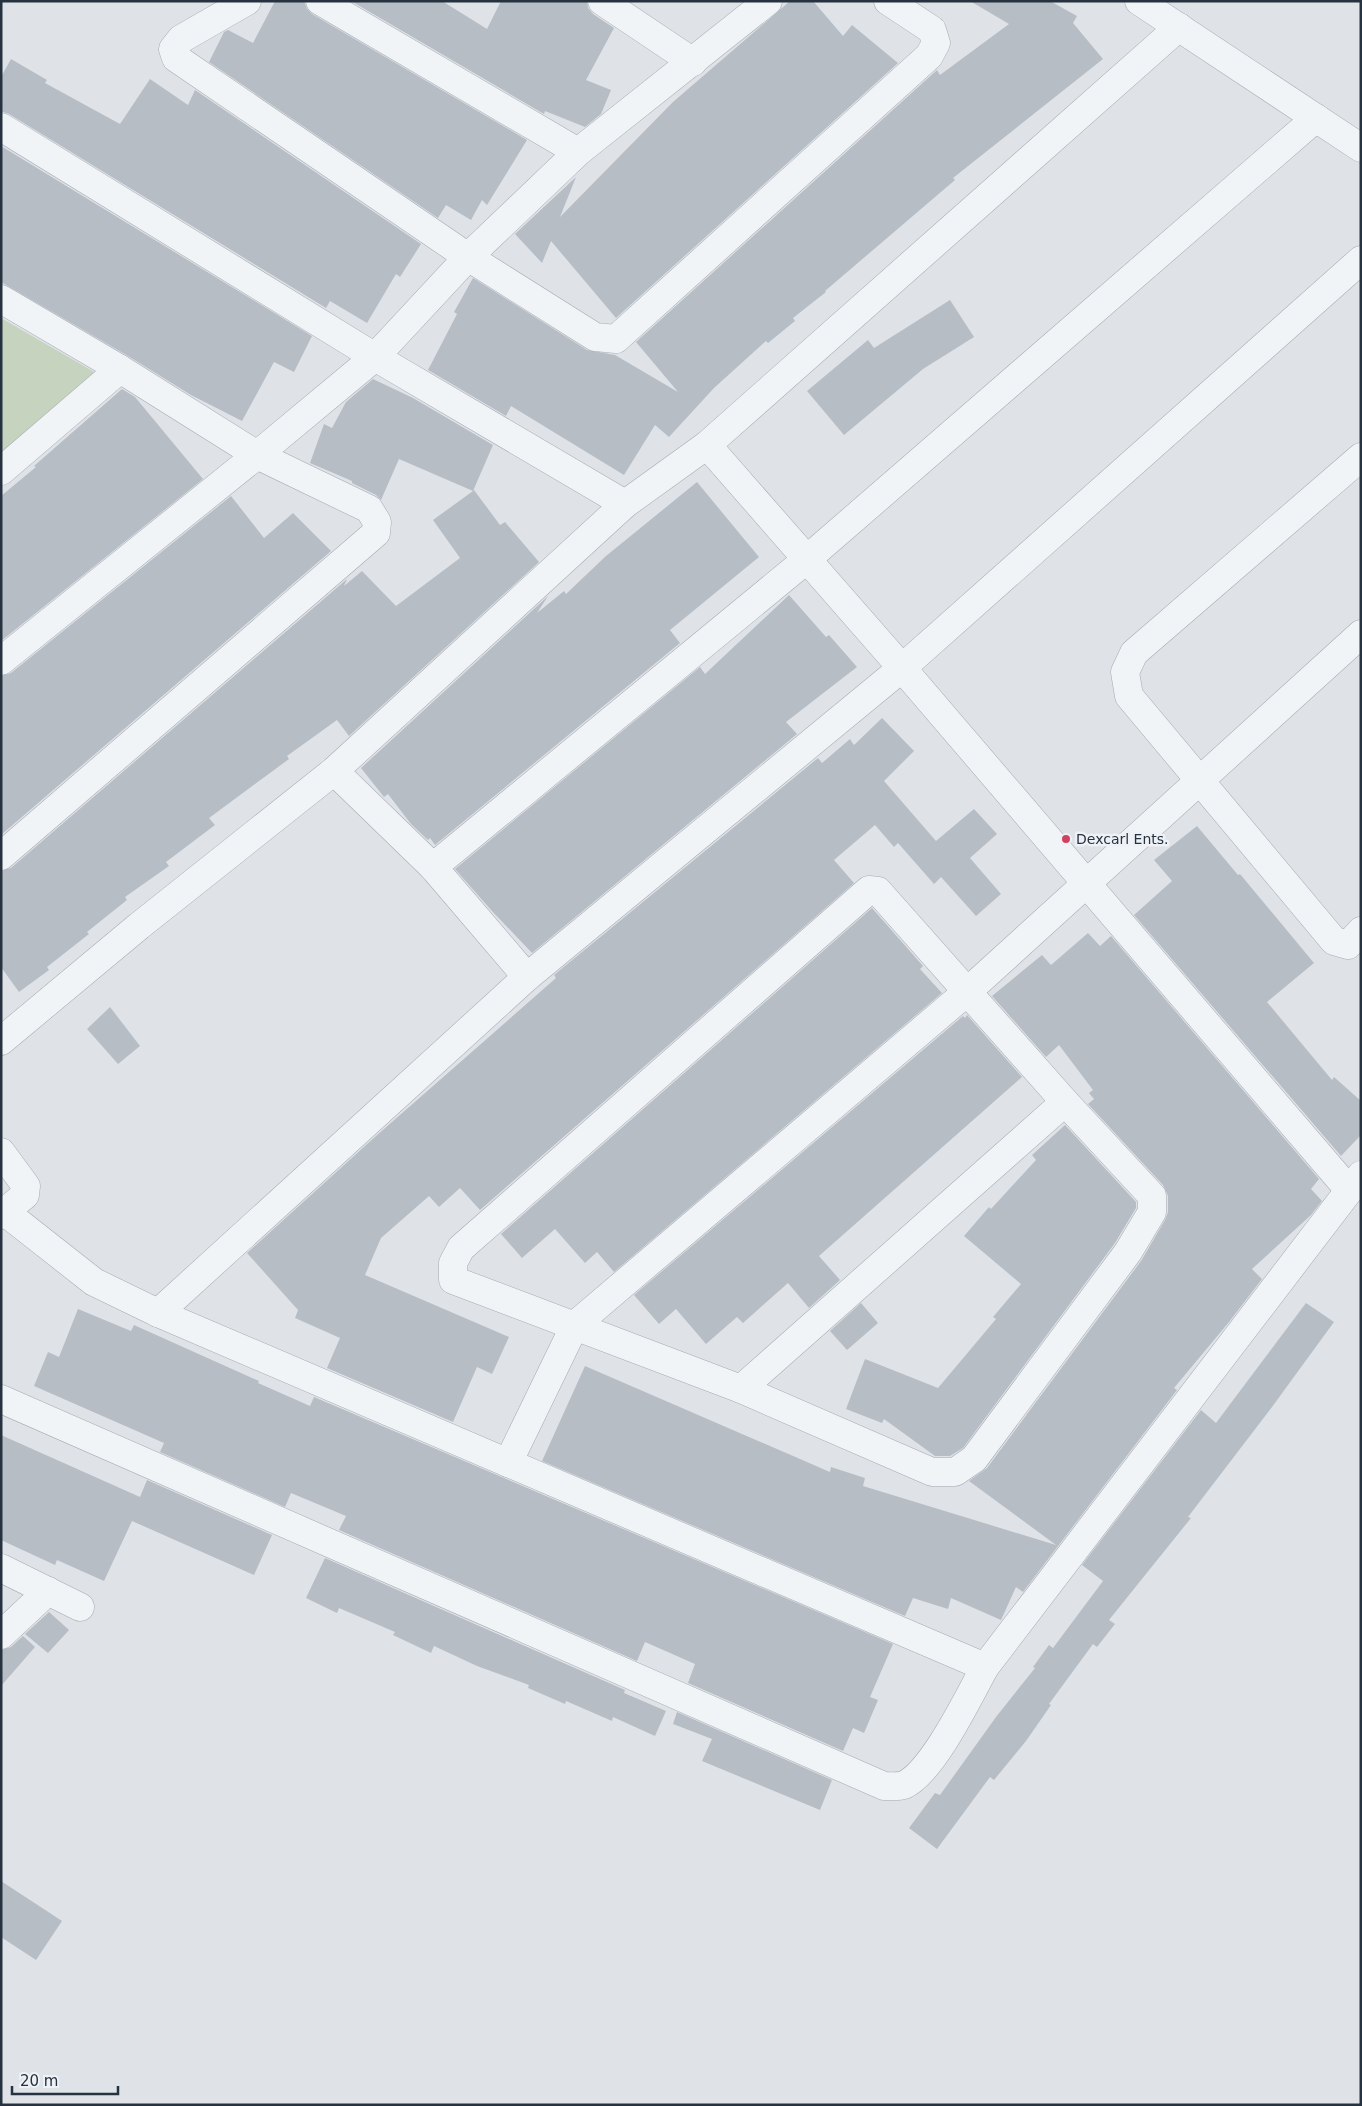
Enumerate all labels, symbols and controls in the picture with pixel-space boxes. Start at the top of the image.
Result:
place label: Dexcarl Ents. [1076,831,1169,847]
marker: Dexcarl Ents. [1060,833,1072,845]
scale bar [12,2064,119,2096]
text: 20 m [20,2072,58,2090]

